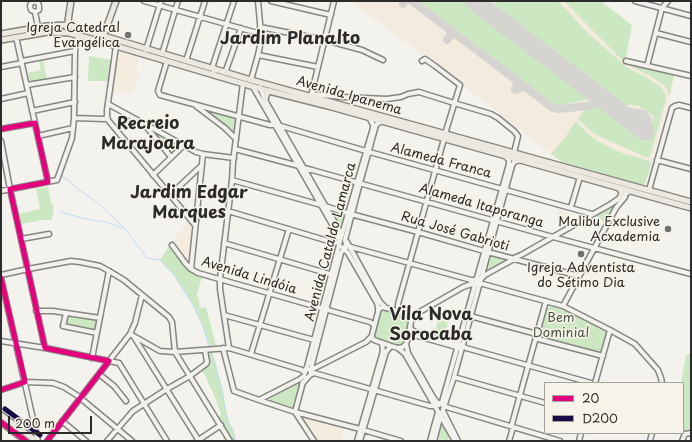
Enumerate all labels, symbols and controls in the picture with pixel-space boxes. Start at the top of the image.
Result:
place label: Igreja Catedral Evangélica [26,20,120,51]
district label: Jardim Planalto [220,29,360,49]
marker: Igreja Catedral Evangélica [123,30,133,40]
street label: Avenida Ipanema [295,74,403,118]
district label: Recreio Marajoara [101,114,195,154]
street label: Alameda Franca [389,140,493,182]
street label: Avenida Cataldo Lamarca [302,161,360,323]
street label: Alameda Itaporanga [417,181,545,231]
district label: Jardim Edgar Marques [130,183,248,223]
street label: Rua José Gabrioti [399,209,511,255]
place label: Malibu Exclusive Acxademia [558,214,660,245]
marker: Malibu Exclusive Acxademia [663,224,673,234]
marker: Igreja Adventista do Sétimo Dia [576,249,586,259]
street label: Avenida Lindóia [200,254,298,298]
place label: Igreja Adventista do Sétimo Dia [527,260,635,291]
district label: Vila Nova Sorocaba [389,305,473,345]
park label: Bem Dominial [533,310,589,341]
legend [544,382,684,434]
text: 20 [582,389,599,407]
scale bar [10,408,94,434]
text: D200 [582,409,618,427]
text: 200 m [15,414,55,432]

